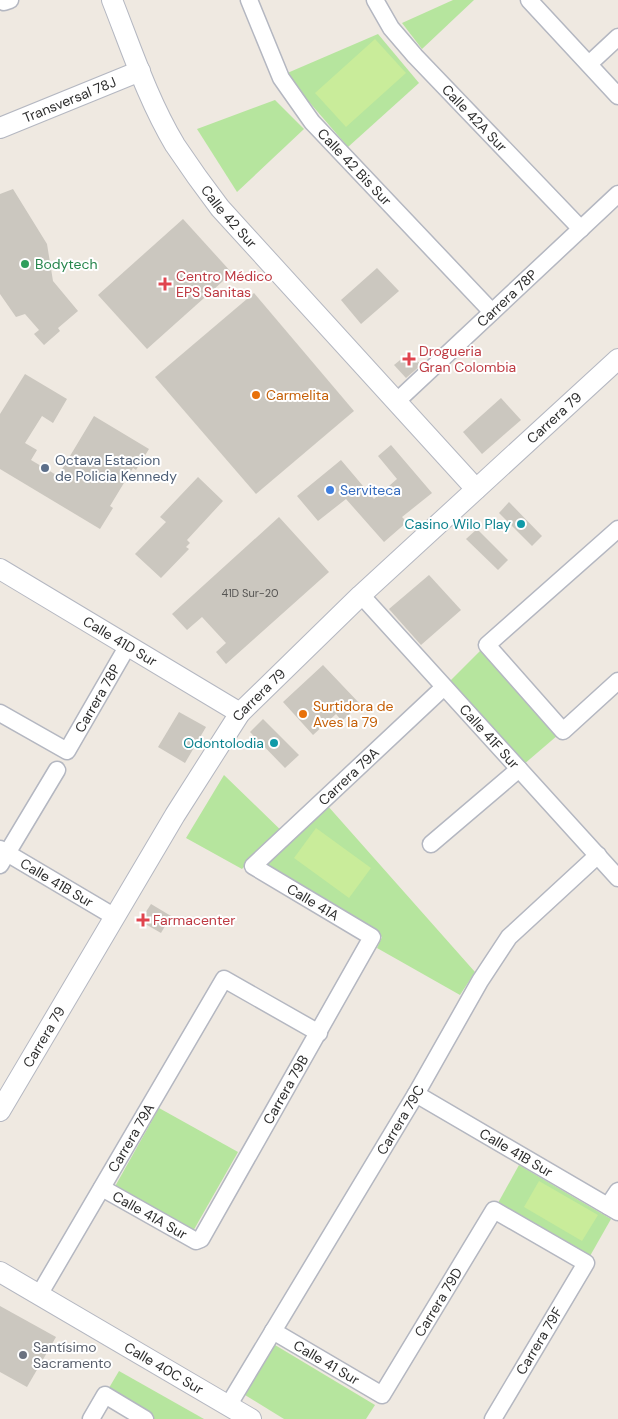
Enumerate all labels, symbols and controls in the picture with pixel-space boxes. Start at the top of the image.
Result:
street label: Transversal 78J [20,73,119,127]
street label: Calle 42A Sur [438,81,511,155]
street label: Calle 42 Bis Sur [314,124,395,209]
street label: Calle 42 Sur [197,181,261,252]
place label: Bodytech [35,255,98,273]
marker: Bodytech [19,258,31,270]
street label: Carrera 78P [473,265,541,331]
place label: Centro Médico EPS Sanitas [176,267,273,301]
marker: Centro Médico EPS Sanitas [158,277,172,291]
place label: Drogueria Gran Colombia [419,342,516,376]
marker: Drogueria Gran Colombia [403,353,415,365]
place label: Carmelita [266,386,329,404]
street label: Carrera 79 [523,388,585,447]
marker: Carmelita [250,389,262,401]
place label: Octava Estacion de Policia Kennedy [55,451,177,485]
marker: Octava Estacion de Policia Kennedy [39,462,51,474]
place label: Serviteca [340,481,401,499]
marker: Serviteca [324,484,336,496]
place label: Casino Wilo Play [404,515,511,533]
marker: Casino Wilo Play [515,518,527,530]
house number: 41D Sur-20 [221,586,279,600]
street label: Calle 41D Sur [80,612,160,670]
street label: Carrera 78P [71,661,124,736]
street label: Carrera 79 [228,664,290,725]
place label: Surtidora de Aves la 79 [313,697,394,731]
street label: Calle 41F Sur [455,700,523,772]
marker: Surtidora de Aves la 79 [297,708,309,720]
place label: Odontolodia [183,734,264,752]
marker: Odontolodia [268,737,280,749]
street label: Carrera 79A [314,744,383,809]
street label: Calle 41B Sur [17,854,97,911]
street label: Calle 41A [284,879,342,925]
place label: Farmacenter [153,911,235,929]
marker: Farmacenter [137,914,149,926]
street label: Carrera 79 [19,1003,69,1071]
street label: Carrera 79B [259,1052,312,1127]
street label: Carrera 79C [372,1082,428,1158]
street label: Carrera 79A [104,1100,158,1176]
street label: Calle 41B Sur [476,1124,556,1181]
street label: Calle 41A Sur [109,1187,190,1243]
street label: Carrera 79D [410,1264,466,1340]
street label: Carrera 79F [512,1304,566,1378]
street label: Calle 41 Sur [290,1336,363,1389]
place label: Santísimo Sacramento [33,1338,112,1372]
street label: Calle 40C Sur [121,1338,207,1398]
marker: Santísimo Sacramento [17,1349,29,1361]

